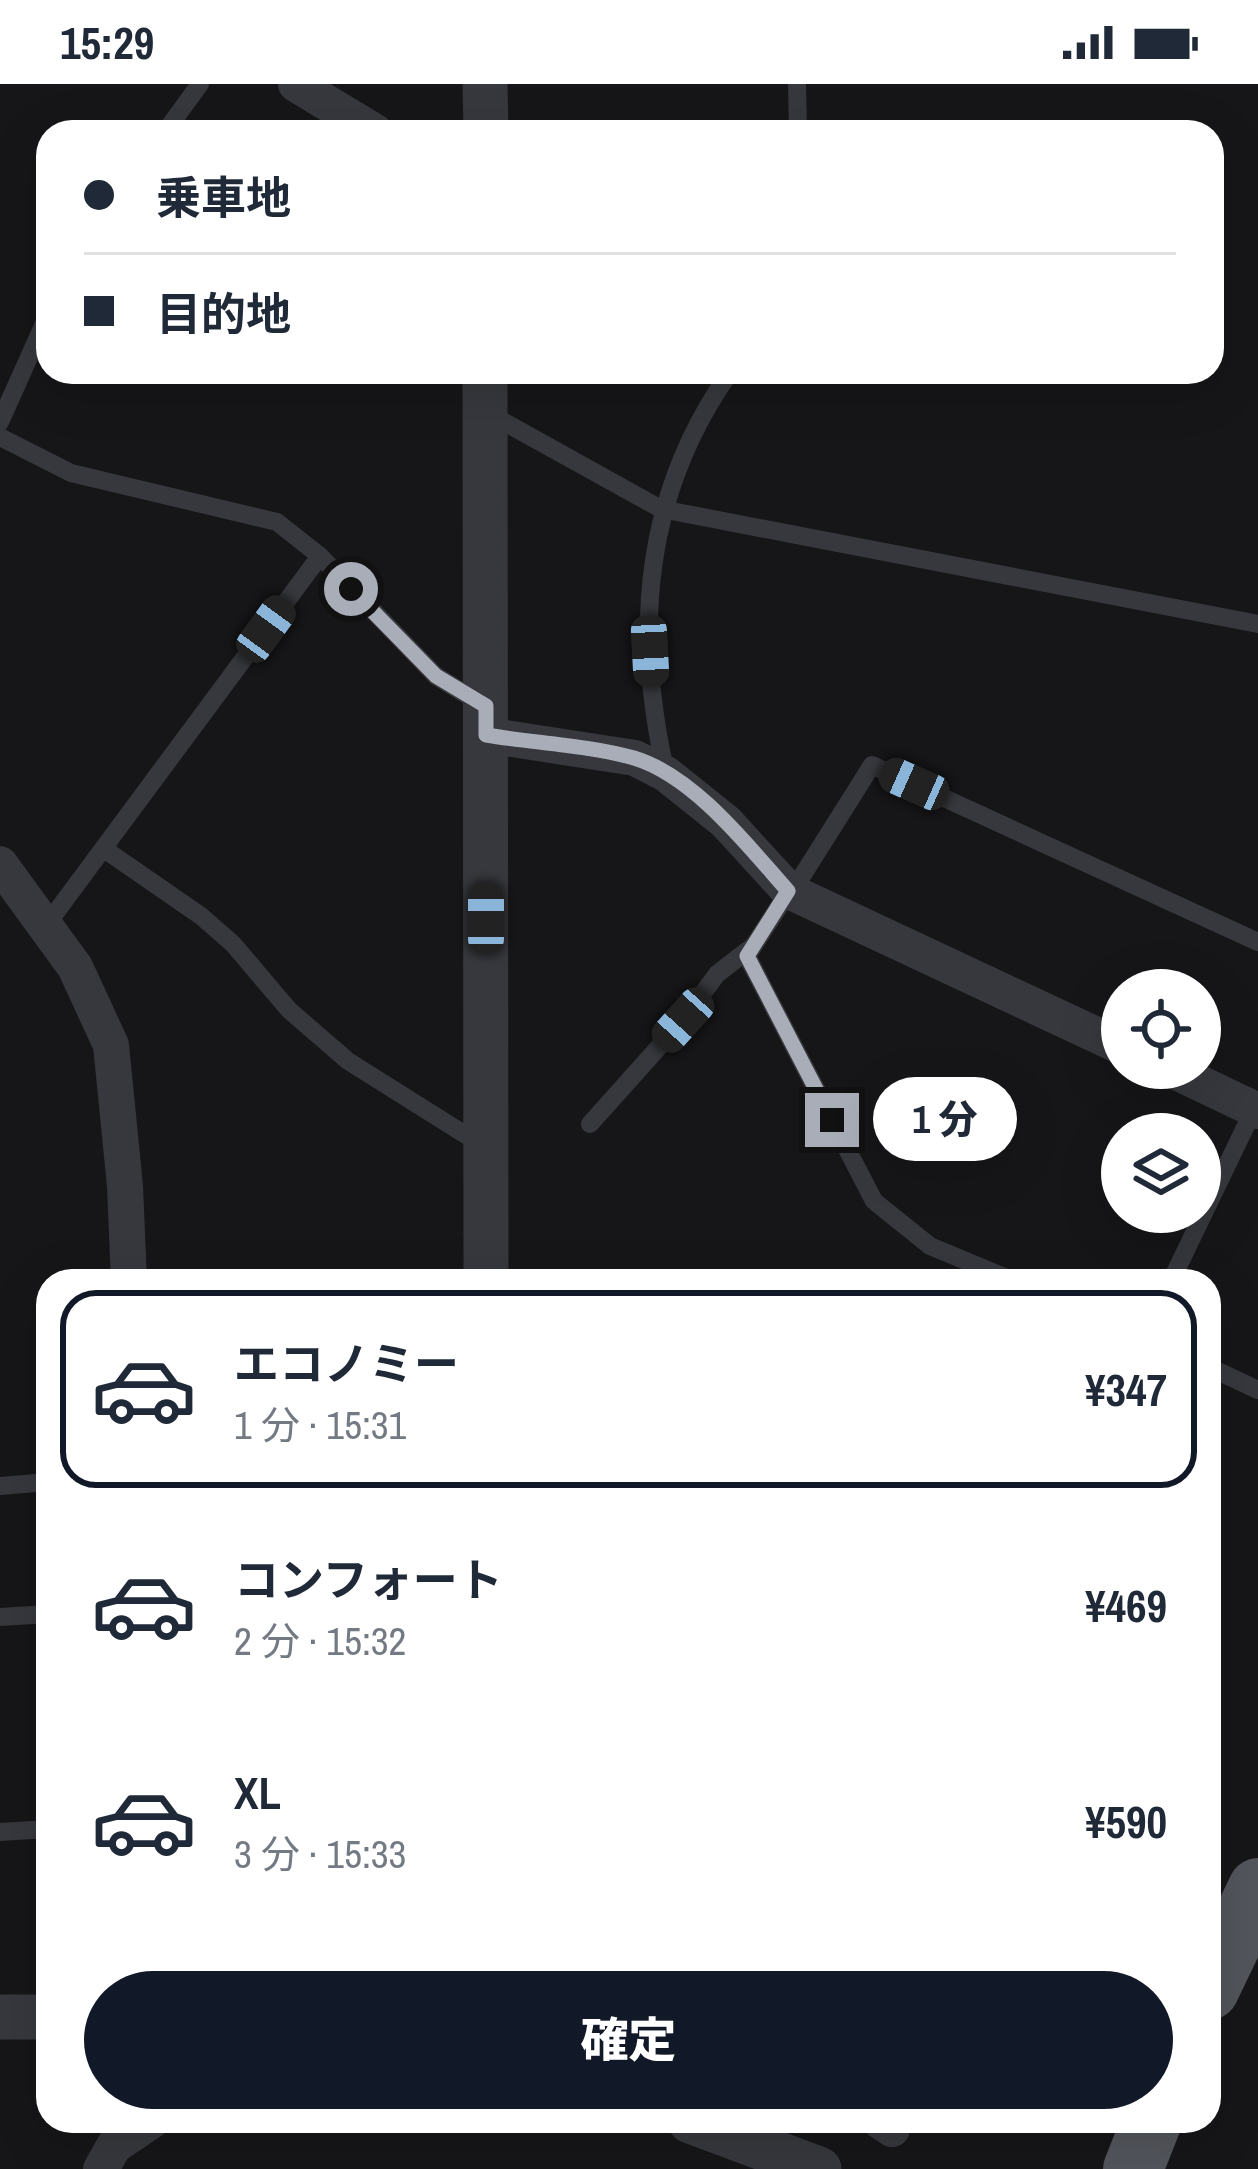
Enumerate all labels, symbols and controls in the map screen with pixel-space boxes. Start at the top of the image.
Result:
text: 15:29 [60,12,154,73]
text: 乗車地 [156,167,291,228]
text: 目的地 [156,283,291,344]
route start [324,562,378,616]
car [230,589,302,669]
car [630,614,670,688]
car [874,753,954,815]
car [468,882,504,954]
map controls [1101,969,1221,1233]
button: locate [1101,969,1221,1089]
car [646,981,720,1059]
callout: 1 分 [874,1078,1018,1162]
route end [805,1093,859,1147]
text: 1 分 [912,1093,978,1145]
button: layers [1101,1113,1221,1233]
text: エコノミー [234,1333,459,1394]
icon: car [90,1335,198,1443]
text: ¥347 [1085,1359,1167,1420]
text: 1 分 · 15:31 [234,1399,406,1451]
text: コンフォート [234,1549,503,1610]
icon: car [90,1551,198,1659]
text: ¥469 [1085,1575,1167,1636]
text: 2 分 · 15:32 [234,1615,406,1667]
text: XL [234,1762,281,1823]
icon: car [90,1767,198,1875]
text: ¥590 [1085,1791,1167,1852]
text: 3 分 · 15:33 [234,1828,406,1880]
button: 確定 [84,1971,1173,2109]

